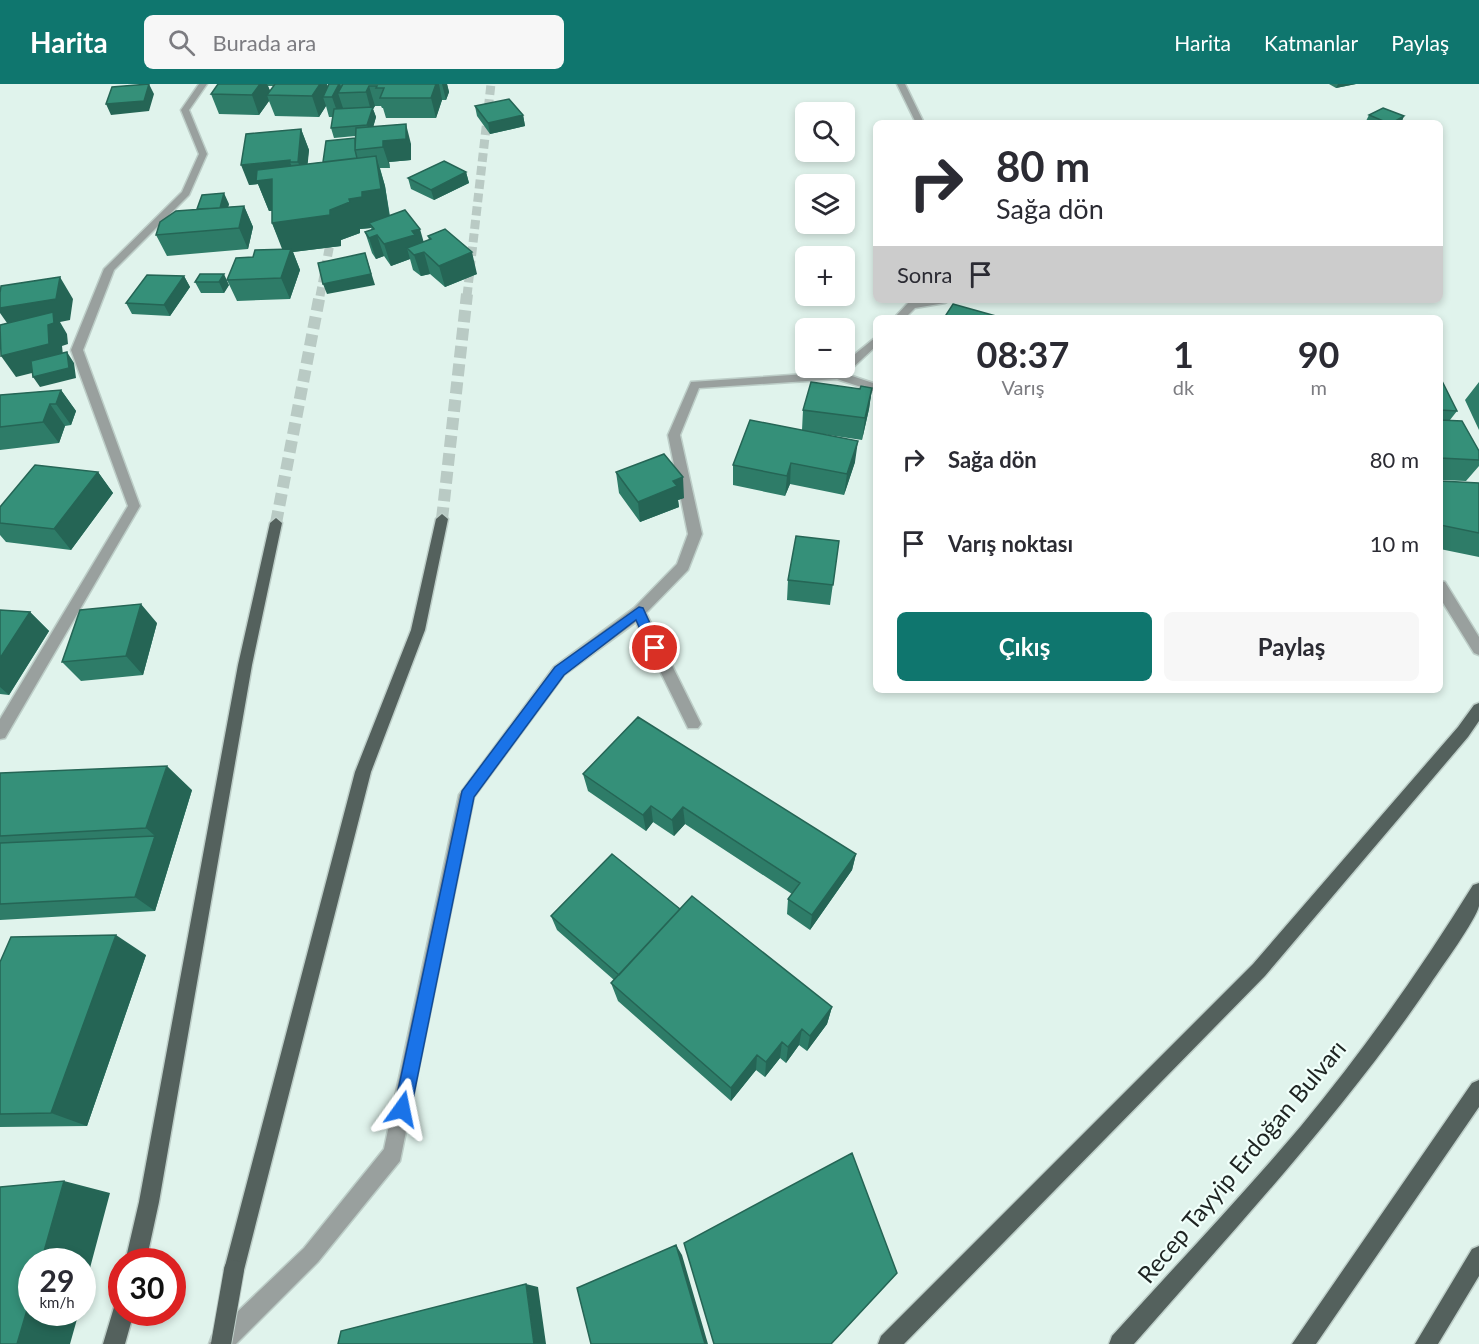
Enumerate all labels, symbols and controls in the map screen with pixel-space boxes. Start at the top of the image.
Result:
search box [144,15,564,69]
text: Harita [30,25,108,59]
icon: search [165,26,198,59]
text: Burada ara [213,29,316,56]
text: Harita [1174,30,1231,55]
text: Katmanlar [1264,30,1358,55]
text: Paylaş [1391,30,1449,55]
map controls [795,102,855,378]
button: search [795,102,855,162]
text: 80 m [996,141,1090,191]
icon: right [897,144,975,222]
button: layers [795,174,855,234]
text: Sağa dön [996,192,1104,225]
button: + [795,246,855,306]
icon: arrive [964,258,997,291]
text: Sonra [897,261,952,288]
button: − [795,318,855,378]
text: 08:37 [977,332,1069,376]
text: 1 [1173,332,1194,376]
text: 90 [1298,332,1339,376]
text: Varış [1002,375,1044,399]
text: dk [1173,375,1194,399]
text: m [1310,375,1327,399]
icon: right [897,443,930,476]
text: Sağa dön [948,446,1037,473]
text: 80 m [1370,446,1419,473]
icon: arrive [897,527,930,560]
text: Varış noktası [948,530,1073,557]
text: 10 m [1370,530,1419,557]
button: Çıkış [897,612,1152,681]
button: Paylaş [1164,612,1419,681]
pin [629,622,680,673]
icon: arrive [638,631,671,664]
street label: Recep Tayyip Erdoğan Bulvarı [1131,1034,1351,1288]
position arrow [370,1077,434,1141]
speed limit sign: 30 [108,1248,186,1326]
text: 29 [40,1262,74,1298]
text: km/h [39,1293,75,1311]

